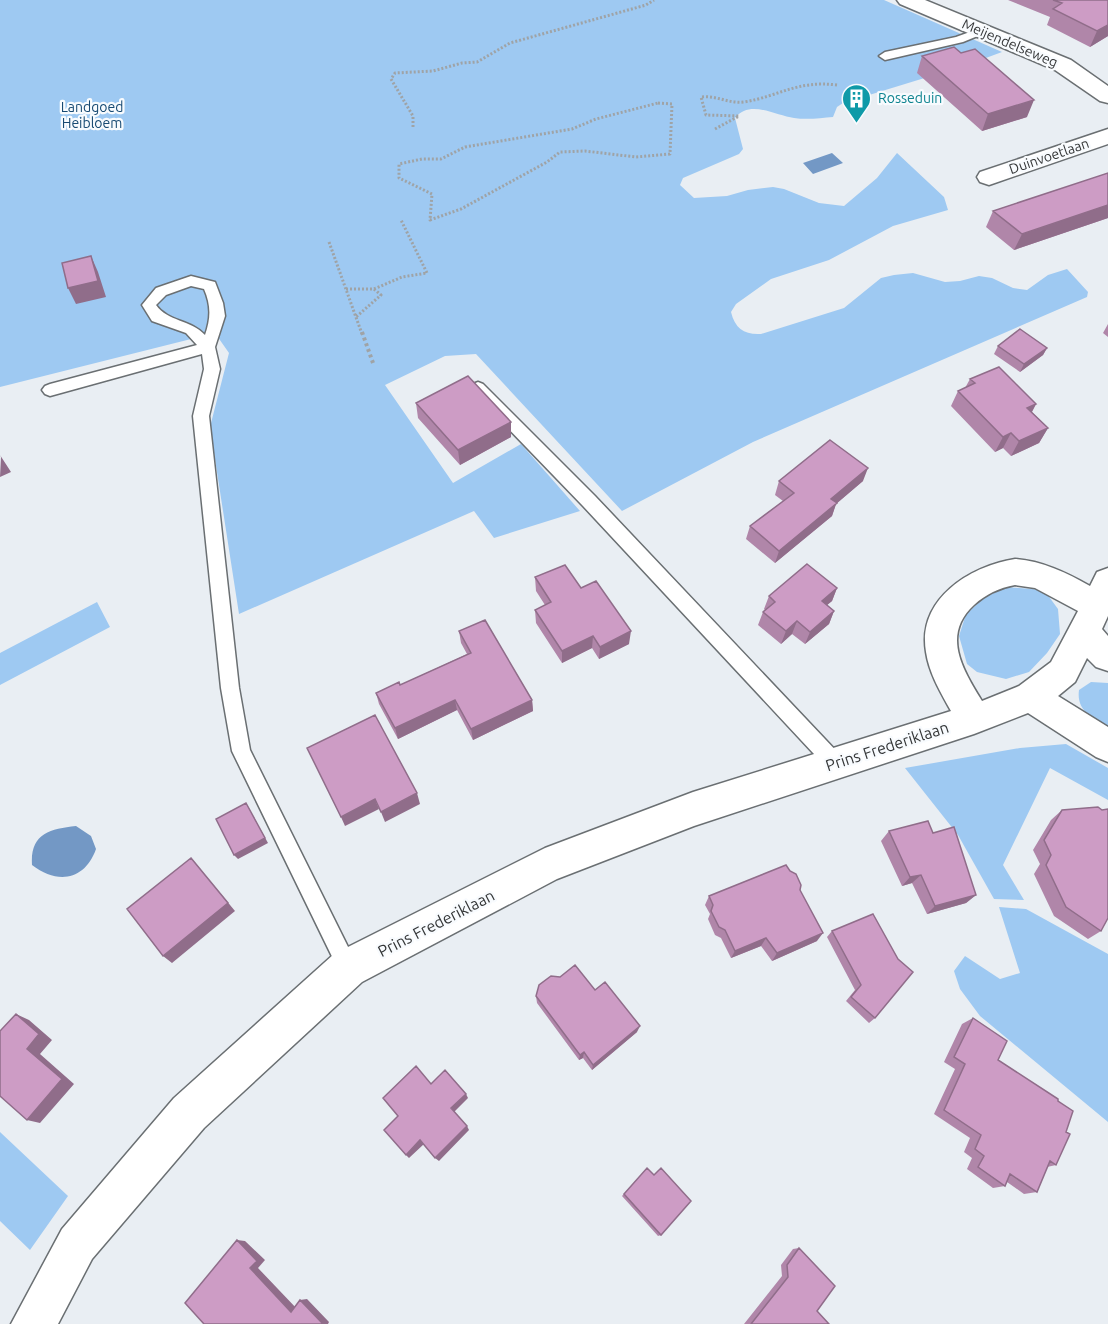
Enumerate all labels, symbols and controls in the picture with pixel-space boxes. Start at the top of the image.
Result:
street label: Meijendelseweg [960,16,1060,70]
building icon: Rosseduin [841,82,873,124]
place label: Rosseduin [878,90,942,106]
park label: Landgoed Heibloem [61,99,123,131]
street label: Duinvoetlaan [1007,135,1091,177]
street label: Prins Frederiklaan [823,718,951,774]
street label: Prins Frederiklaan [375,886,497,960]

